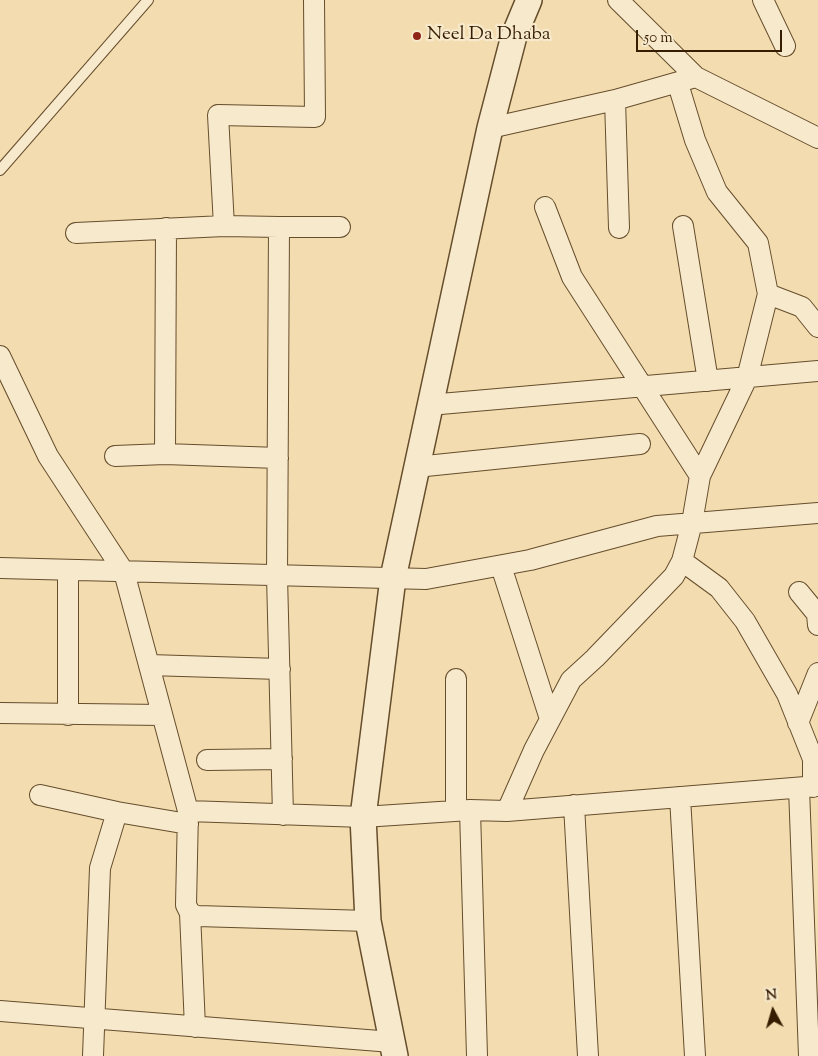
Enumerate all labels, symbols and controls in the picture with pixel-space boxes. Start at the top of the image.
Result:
scale bar [638,20,784,52]
place label: Neel Da Dhaba [427,25,551,47]
text: 50 m [644,28,673,49]
marker: Neel Da Dhaba [411,30,423,42]
north arrow [748,986,798,1036]
text: N [765,986,778,1007]

